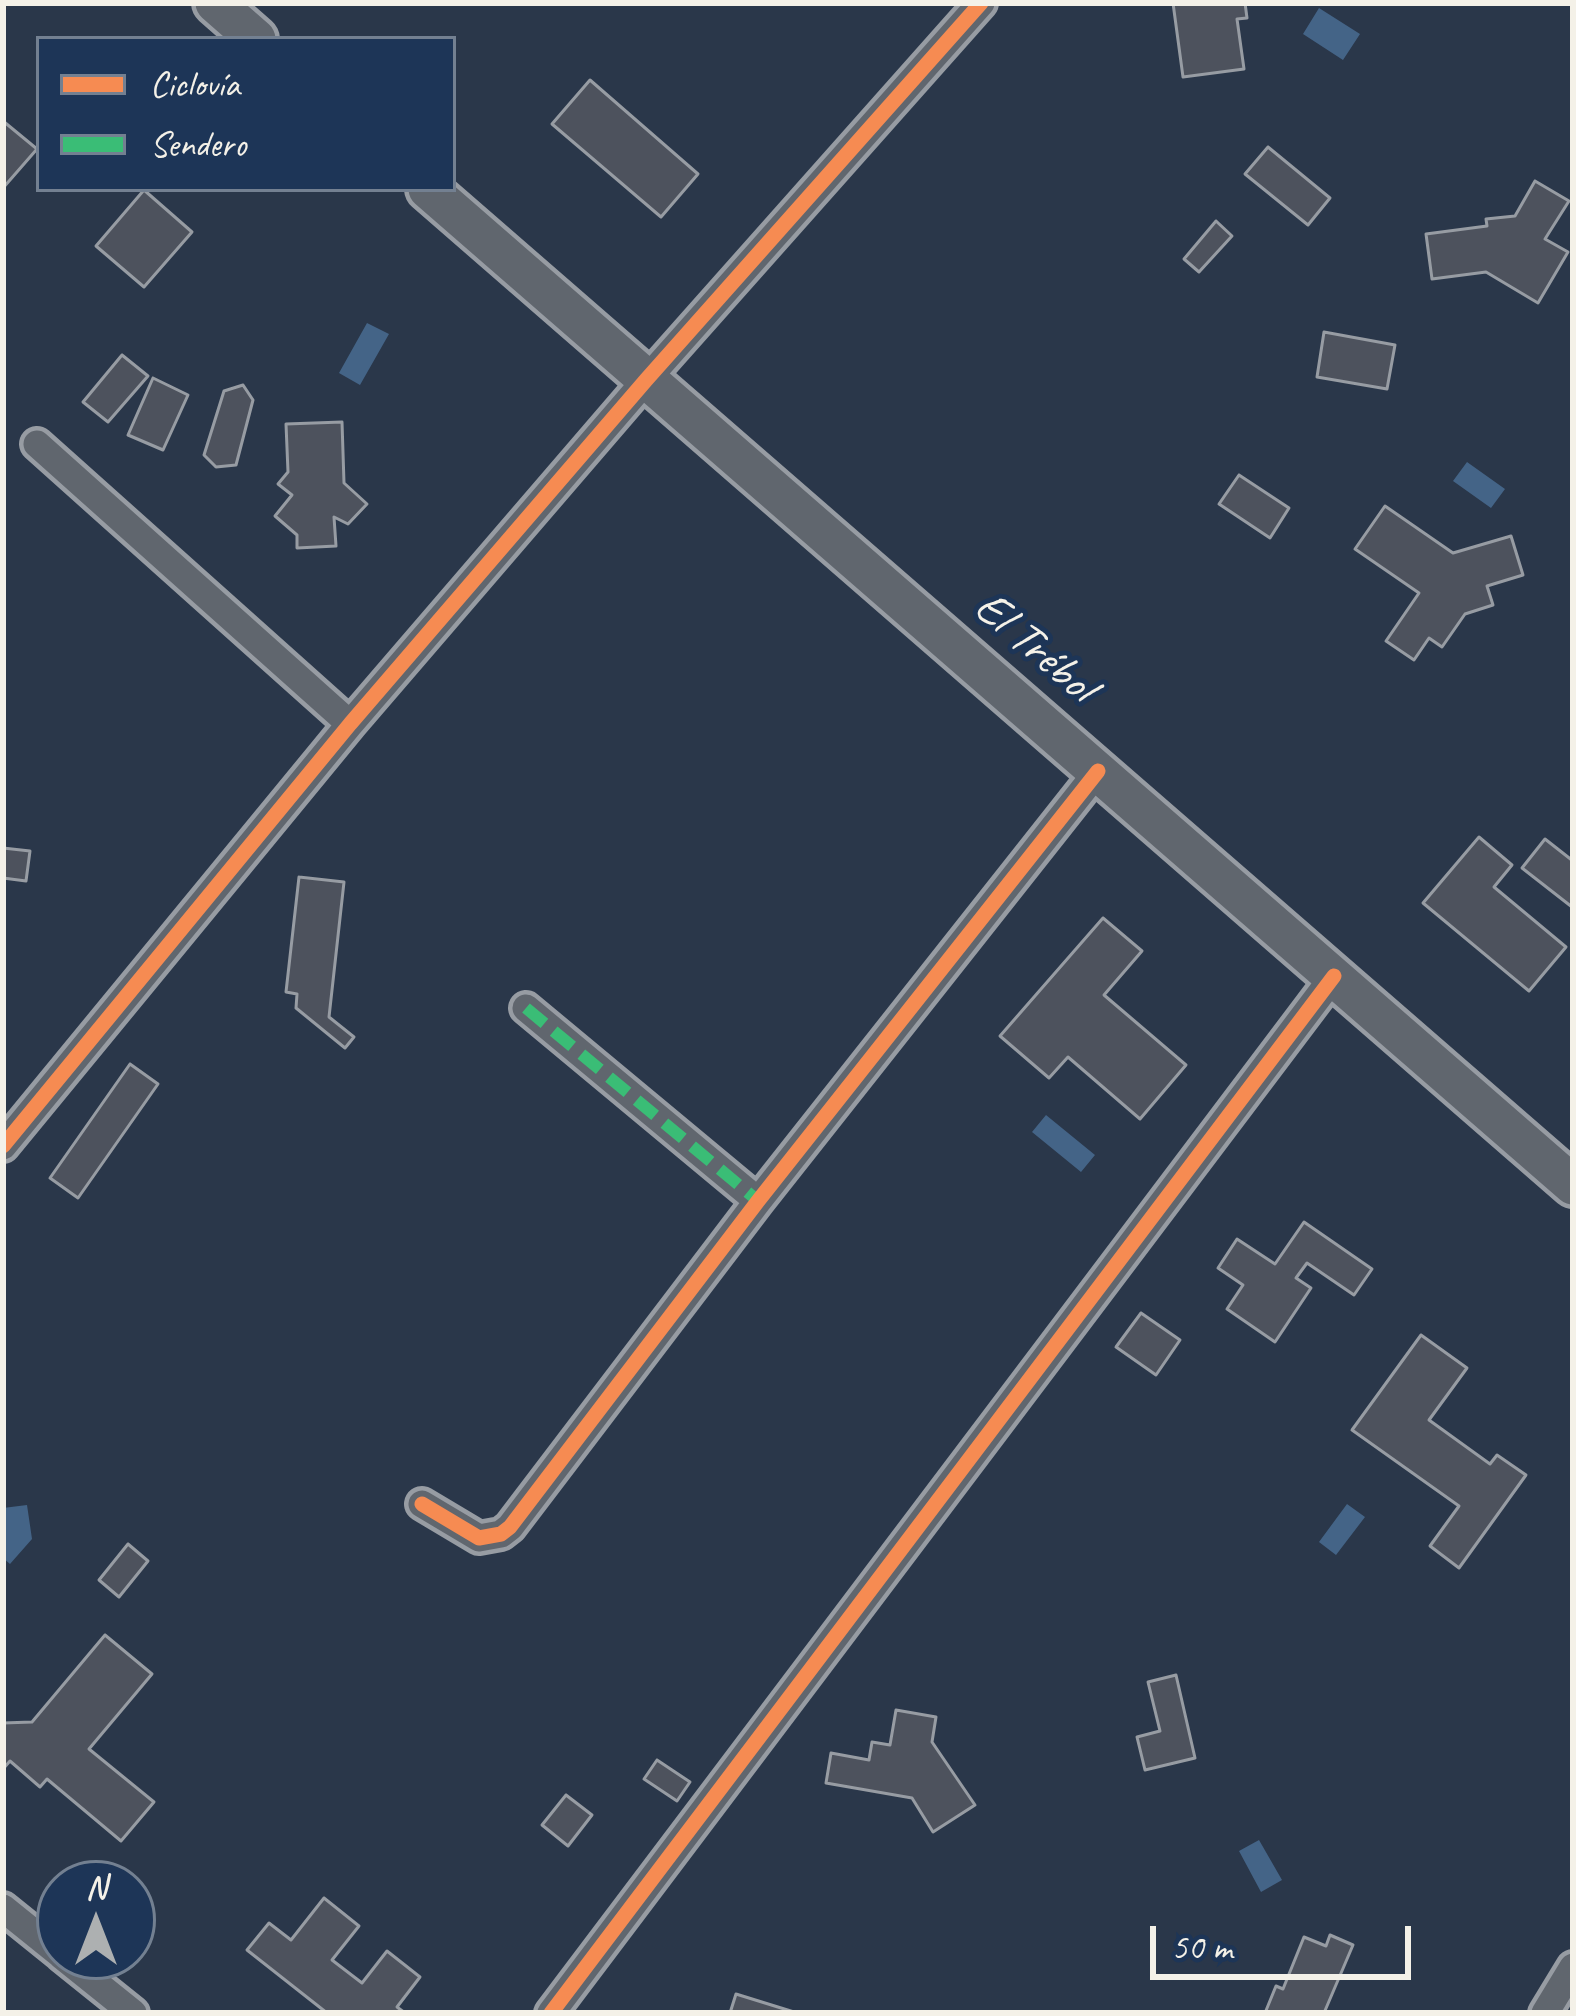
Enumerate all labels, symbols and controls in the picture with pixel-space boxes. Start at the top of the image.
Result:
legend [36,36,456,192]
text: Ciclovía [150,61,240,107]
text: Sendero [150,121,246,167]
street label: El Trébol [961,580,1107,716]
north arrow [36,1860,156,1980]
text: N [86,1866,106,1908]
scale bar [1156,1902,1417,1976]
text: 50 m [1171,1924,1232,1970]

